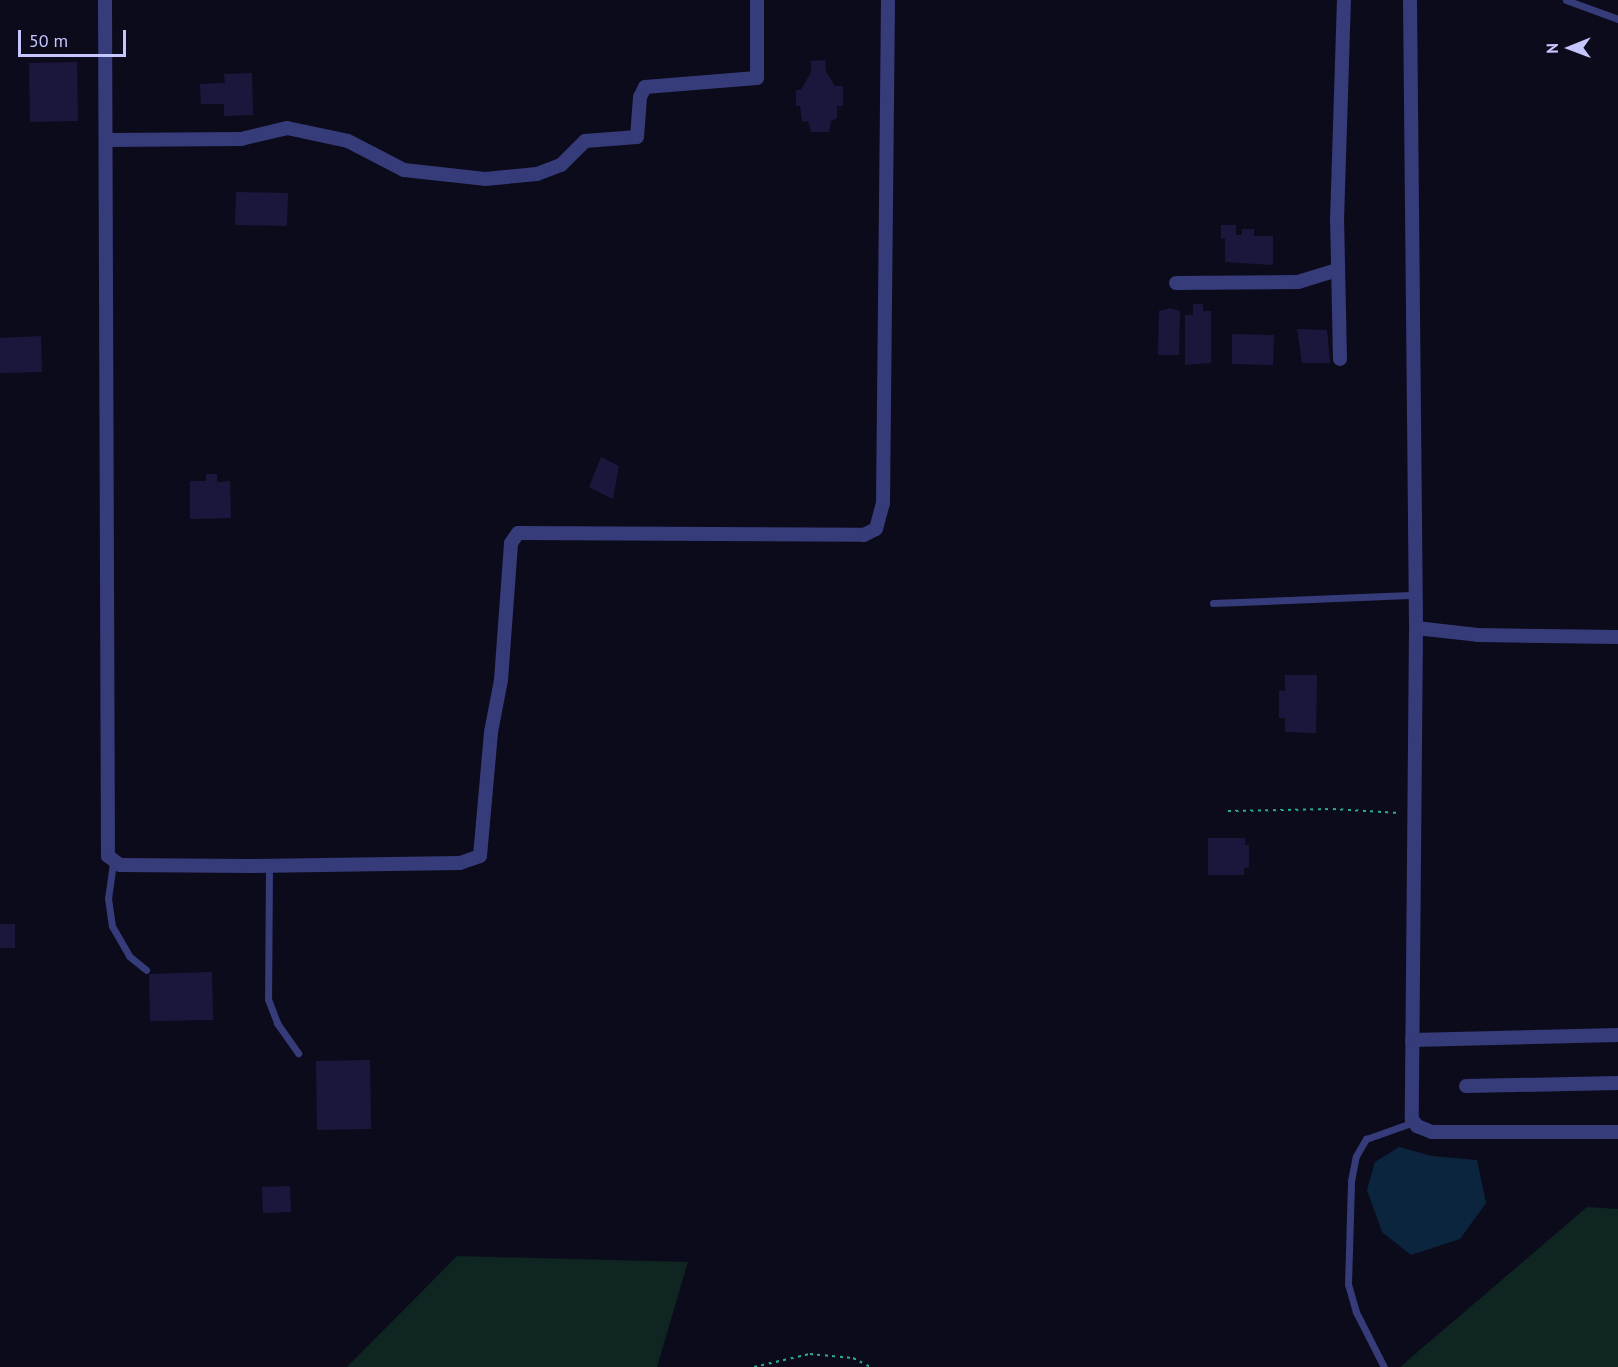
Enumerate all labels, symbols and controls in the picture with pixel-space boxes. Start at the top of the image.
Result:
scale bar [21,18,129,56]
north arrow [1540,18,1600,78]
text: 50 m [29,29,68,52]
text: N [1542,43,1562,54]

